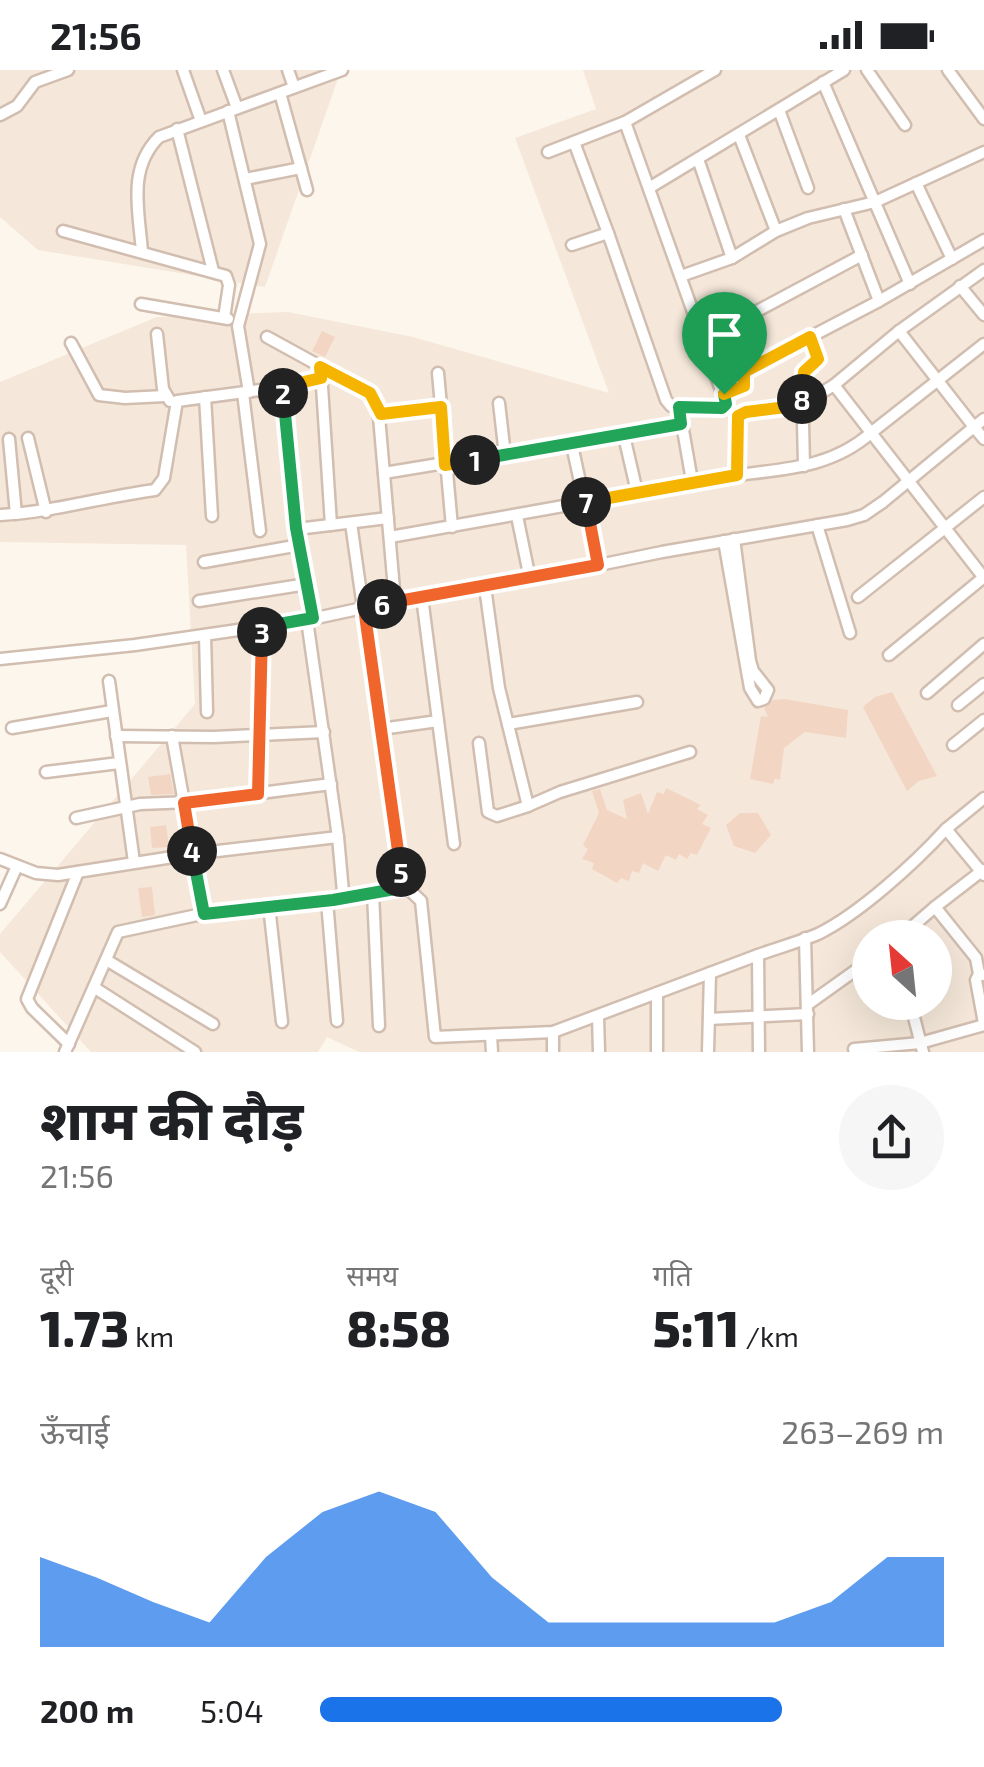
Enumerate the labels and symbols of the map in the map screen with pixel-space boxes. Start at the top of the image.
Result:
pin [682,292,767,395]
pin: 2 [258,368,308,418]
pin: 8 [777,374,827,424]
pin: 1 [450,435,500,485]
pin: 7 [561,477,611,527]
pin: 6 [357,579,407,629]
pin: 3 [237,607,287,657]
pin: 4 [167,826,217,876]
pin: 5 [376,847,426,897]
north arrow [852,920,952,1020]

